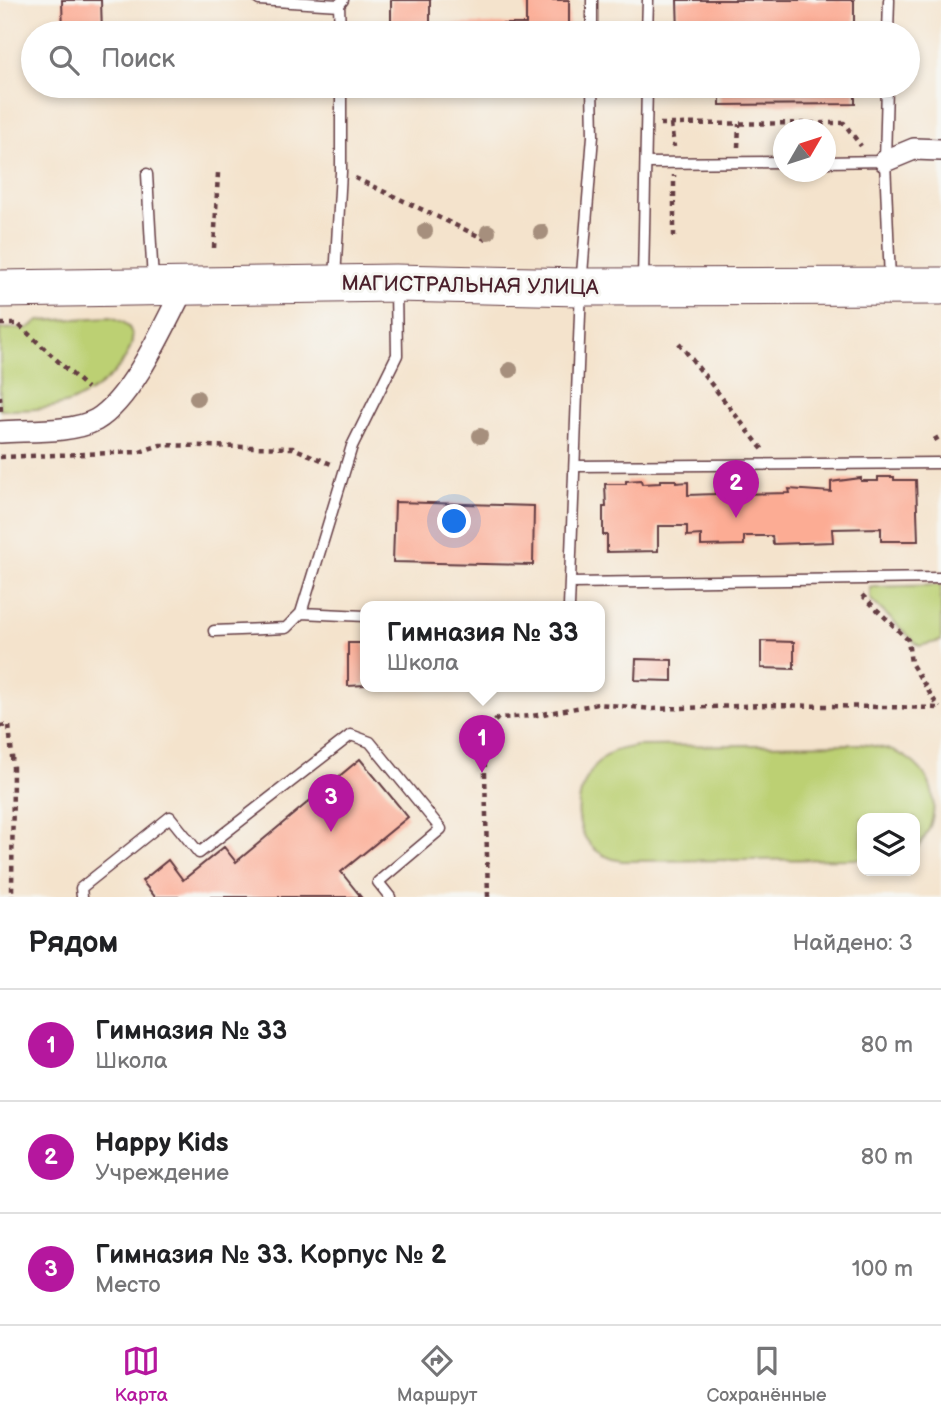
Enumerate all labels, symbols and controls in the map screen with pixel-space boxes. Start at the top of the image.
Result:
search box [21,21,920,98]
icon: search [45,41,83,79]
text: Поиск [101,44,175,75]
north arrow [773,119,836,182]
street label: МАГИСТРАЛЬНАЯ УЛИЦА [341,271,599,300]
pin: 2 [713,460,759,518]
your location [437,504,471,538]
popup [360,601,605,692]
text: Гимназия № 33 [386,618,579,649]
text: Школа [386,649,459,677]
pin: 1 [459,715,505,773]
pin: 3 [308,774,354,832]
map controls [857,813,920,876]
button: layers [857,813,920,876]
text: Рядом [28,925,118,961]
text: Найдено: 3 [792,929,913,957]
text: Гимназия № 33 [95,1016,287,1047]
text: 1 [46,1031,56,1059]
text: 80 m [861,1031,913,1059]
text: Школа [95,1047,168,1075]
text: Happy Kids [95,1128,229,1159]
text: 2 [44,1143,58,1171]
text: 80 m [861,1143,913,1171]
text: Учреждение [95,1159,229,1187]
text: Гимназия № 33. Корпус № 2 [95,1240,446,1271]
text: 3 [44,1255,58,1283]
text: 100 m [852,1255,913,1283]
text: Место [95,1271,161,1299]
tab: Карта [114,1342,168,1407]
tab: Маршрут [397,1342,478,1407]
tab: Сохранённые [707,1342,827,1407]

